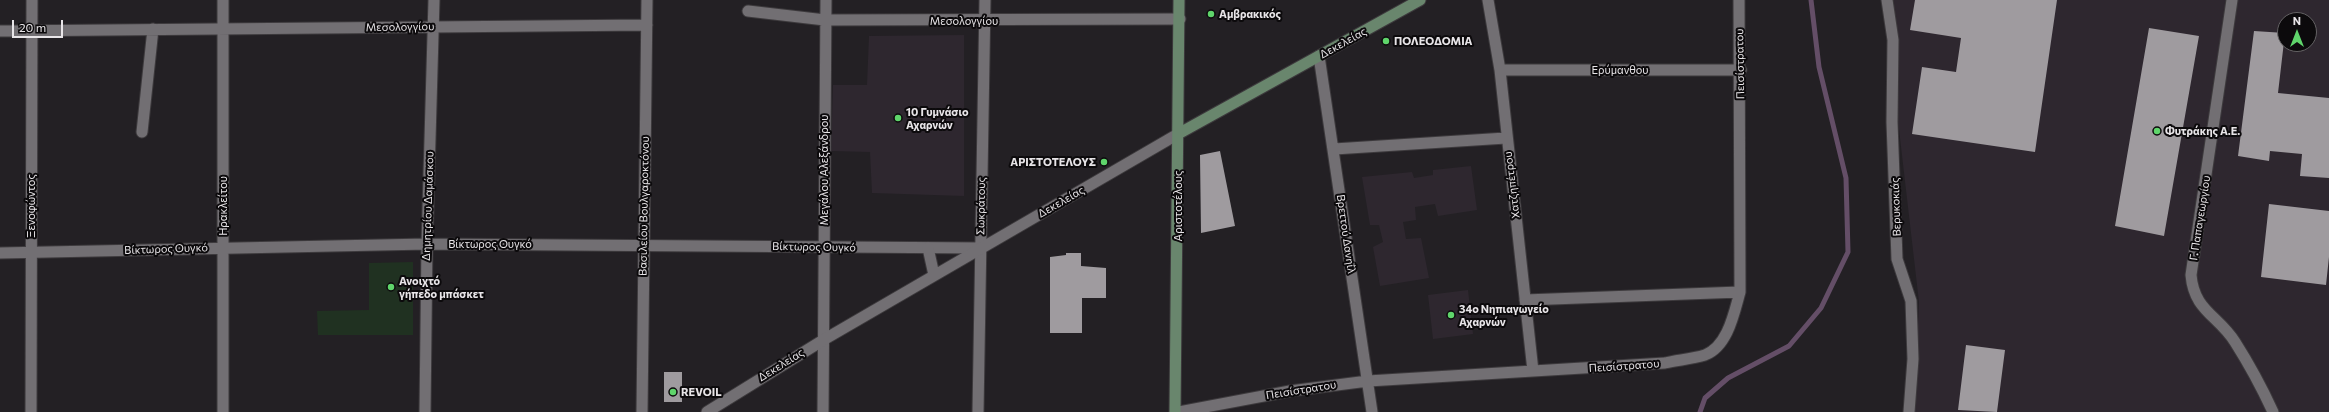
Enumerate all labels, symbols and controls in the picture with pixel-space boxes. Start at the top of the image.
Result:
place label: Αμβρακικός [1219,7,1281,21]
marker: Αμβρακικός [1206,9,1216,19]
scale bar [14,12,65,38]
north arrow [2277,12,2317,52]
street label: Μεσολογγίου [930,14,998,28]
text: N [2293,14,2301,27]
text: 20 m [19,20,46,34]
street label: Μεσολογγίου [366,20,434,34]
street label: Δεκελείας [1317,25,1369,61]
street label: Πεισίστρατου [1733,29,1747,99]
place label: ΠΟΛΕΟΔΟΜΙΑ [1394,34,1472,48]
marker: ΠΟΛΕΟΔΟΜΙΑ [1381,36,1391,46]
street label: Ερύμανθου [1591,63,1649,77]
place label: 10 Γυμνάσιο Αχαρνών [906,105,969,131]
marker: 10 Γυμνάσιο Αχαρνών [893,113,903,123]
street label: Μεγάλου Αλεξάνδρου [817,115,831,225]
place label: Φυτράκης Α.Ε. [2165,124,2240,138]
marker: Φυτράκης Α.Ε. [2152,126,2162,136]
street label: Βασιλείου Βουλγαροκτόνου [636,136,652,276]
street label: Δημητρίου Δαμάσκου [419,151,437,261]
street label: Χατζηπέτρου [1501,151,1523,219]
place label: ΑΡΙΣΤΟΤΕΛΟΥΣ [1010,155,1096,169]
marker: ΑΡΙΣΤΟΤΕΛΟΥΣ [1099,157,1109,167]
street label: Αριστοτέλους [1171,171,1185,241]
street label: Ξενοφώντος [24,174,38,238]
street label: Γ. Παπαγεωργίου [2187,175,2213,261]
street label: Ηρακλείτου [216,176,230,236]
street label: Σωκράτους [974,177,988,235]
street label: Βερυκοκιάς [1888,177,1904,237]
street label: Δεκελείας [1035,183,1087,221]
street label: Βρεττού Δανηΐλ [1334,194,1358,274]
street label: Βίκτωρος Ουγκό [448,237,532,251]
street label: Βίκτωρος Ουγκό [772,240,856,254]
street label: Βίκτωρος Ουγκό [124,241,208,257]
place label: Ανοιχτό γήπεδο μπάσκετ [399,274,484,300]
marker: Ανοιχτό γήπεδο μπάσκετ [386,282,396,292]
place label: 34o Νηπιαγωγείο Αχαρνών [1459,302,1549,328]
marker: 34o Νηπιαγωγείο Αχαρνών [1446,310,1456,320]
street label: Δεκελείας [756,346,806,384]
street label: Πεισίστρατου [1588,357,1660,375]
street label: Πεισίστρατου [1265,378,1337,402]
place label: REVOIL [681,385,722,399]
marker: REVOIL [668,387,678,397]

